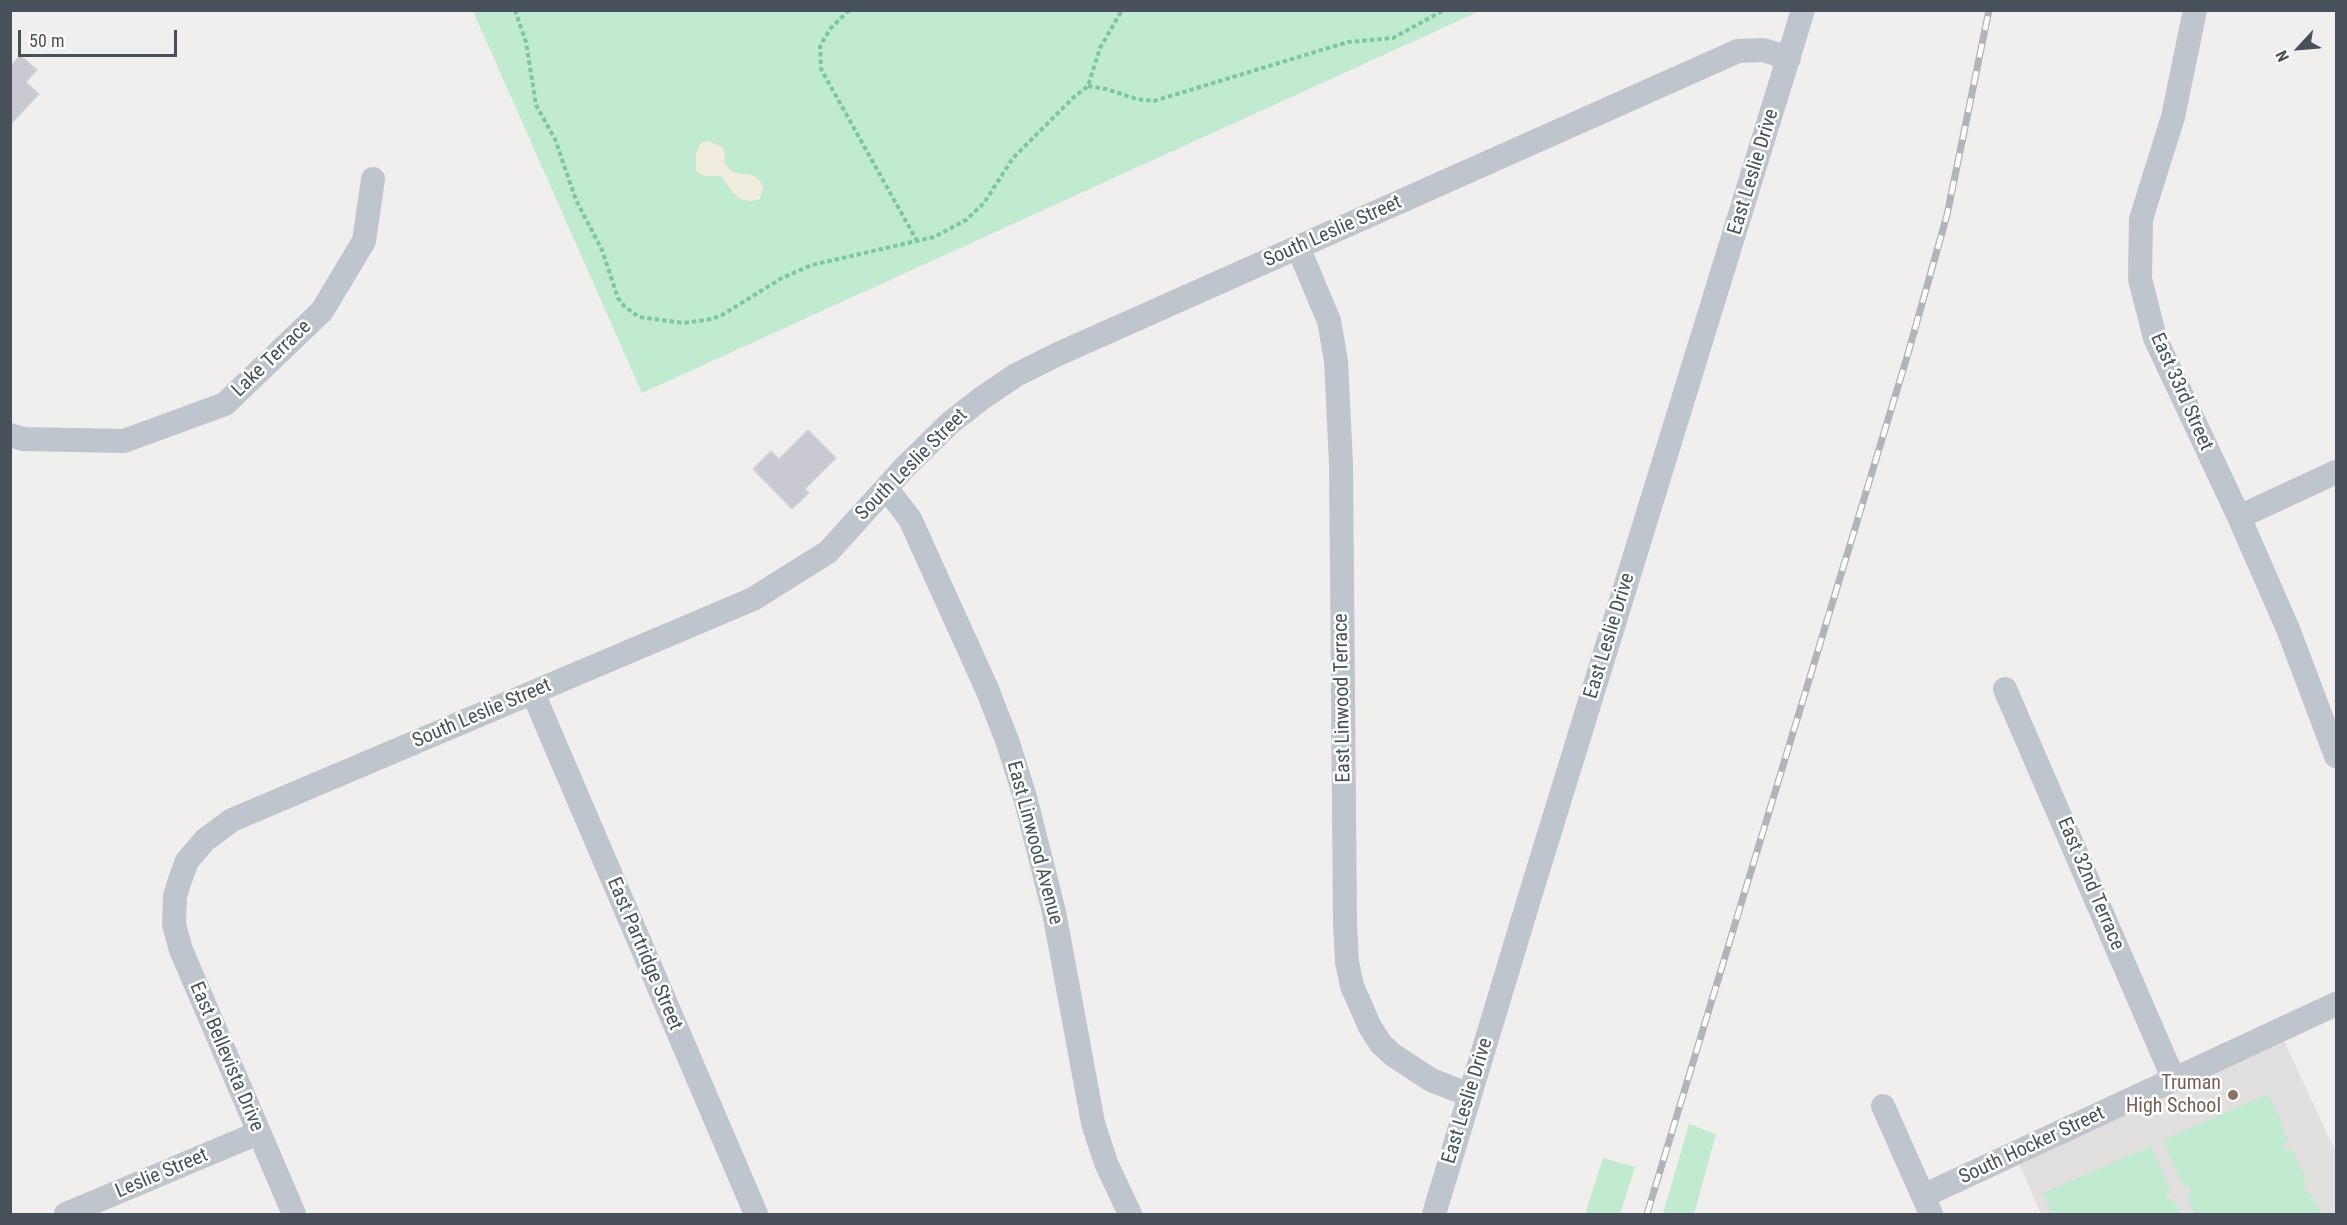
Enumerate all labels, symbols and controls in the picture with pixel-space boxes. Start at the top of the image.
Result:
scale bar [21,18,180,56]
north arrow [2269,18,2329,78]
text: 50 m [29,30,64,51]
text: N [2272,48,2293,65]
street label: East Leslie Drive [1723,106,1785,238]
street label: South Leslie Street [1260,191,1406,273]
street label: Lake Terrace [227,315,317,403]
street label: East 33rd Street [2144,329,2218,455]
street label: South Leslie Street [851,404,973,526]
street label: East Leslie Drive [1579,570,1641,702]
street label: East Linwood Terrace [1330,613,1356,783]
street label: South Leslie Street [409,674,555,754]
street label: East Linwood Avenue [1001,759,1067,927]
street label: East 32nd Terrace [2051,814,2129,954]
street label: East Partridge Street [601,874,687,1034]
street label: East Bellevista Drive [184,979,268,1135]
street label: East Leslie Drive [1437,1035,1499,1167]
place label: Truman High School [2126,1072,2221,1119]
marker: Truman High School [2226,1088,2240,1102]
street label: South Hocker Street [1955,1102,2109,1190]
street label: Leslie Street [112,1144,212,1204]

